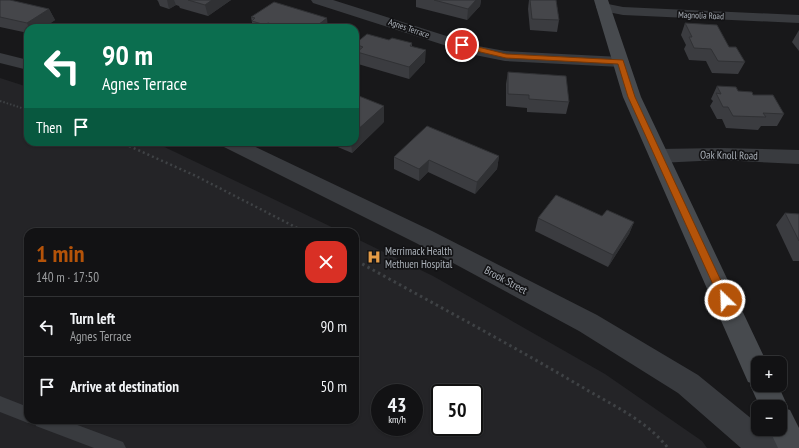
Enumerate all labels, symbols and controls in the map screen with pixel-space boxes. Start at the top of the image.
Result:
street label: Magnolia Road [678,9,724,21]
street label: Agnes Terrace [387,16,431,40]
pin [445,28,479,62]
icon: arrive [451,34,473,56]
text: 90 m [102,36,153,73]
icon: left [36,40,88,92]
text: Agnes Terrace [102,72,187,95]
icon: arrive [70,116,92,138]
text: Then [36,118,62,137]
street label: Oak Knoll Road [700,147,758,163]
text: 1 min [36,238,84,269]
button: close [305,241,347,283]
place label: Merrimack Health Methuen Hospital [385,244,453,271]
hospital icon: Merrimack Health Methuen Hospital [366,249,382,265]
street label: Brook Street [482,263,530,297]
text: 140 m · 17:50 [36,269,99,286]
position arrow [704,279,746,321]
text: Turn left [70,309,115,328]
icon: left [36,316,58,338]
text: 90 m [321,317,347,336]
text: Agnes Terrace [70,328,131,345]
map controls [751,356,787,436]
button: + [751,356,787,392]
icon: arrive [36,376,58,398]
text: Arrive at destination [70,377,179,396]
text: 50 m [321,377,347,396]
speed limit sign: 50 [431,384,483,436]
text: 43 [387,392,407,418]
button: − [751,400,787,436]
text: km/h [388,413,406,426]

